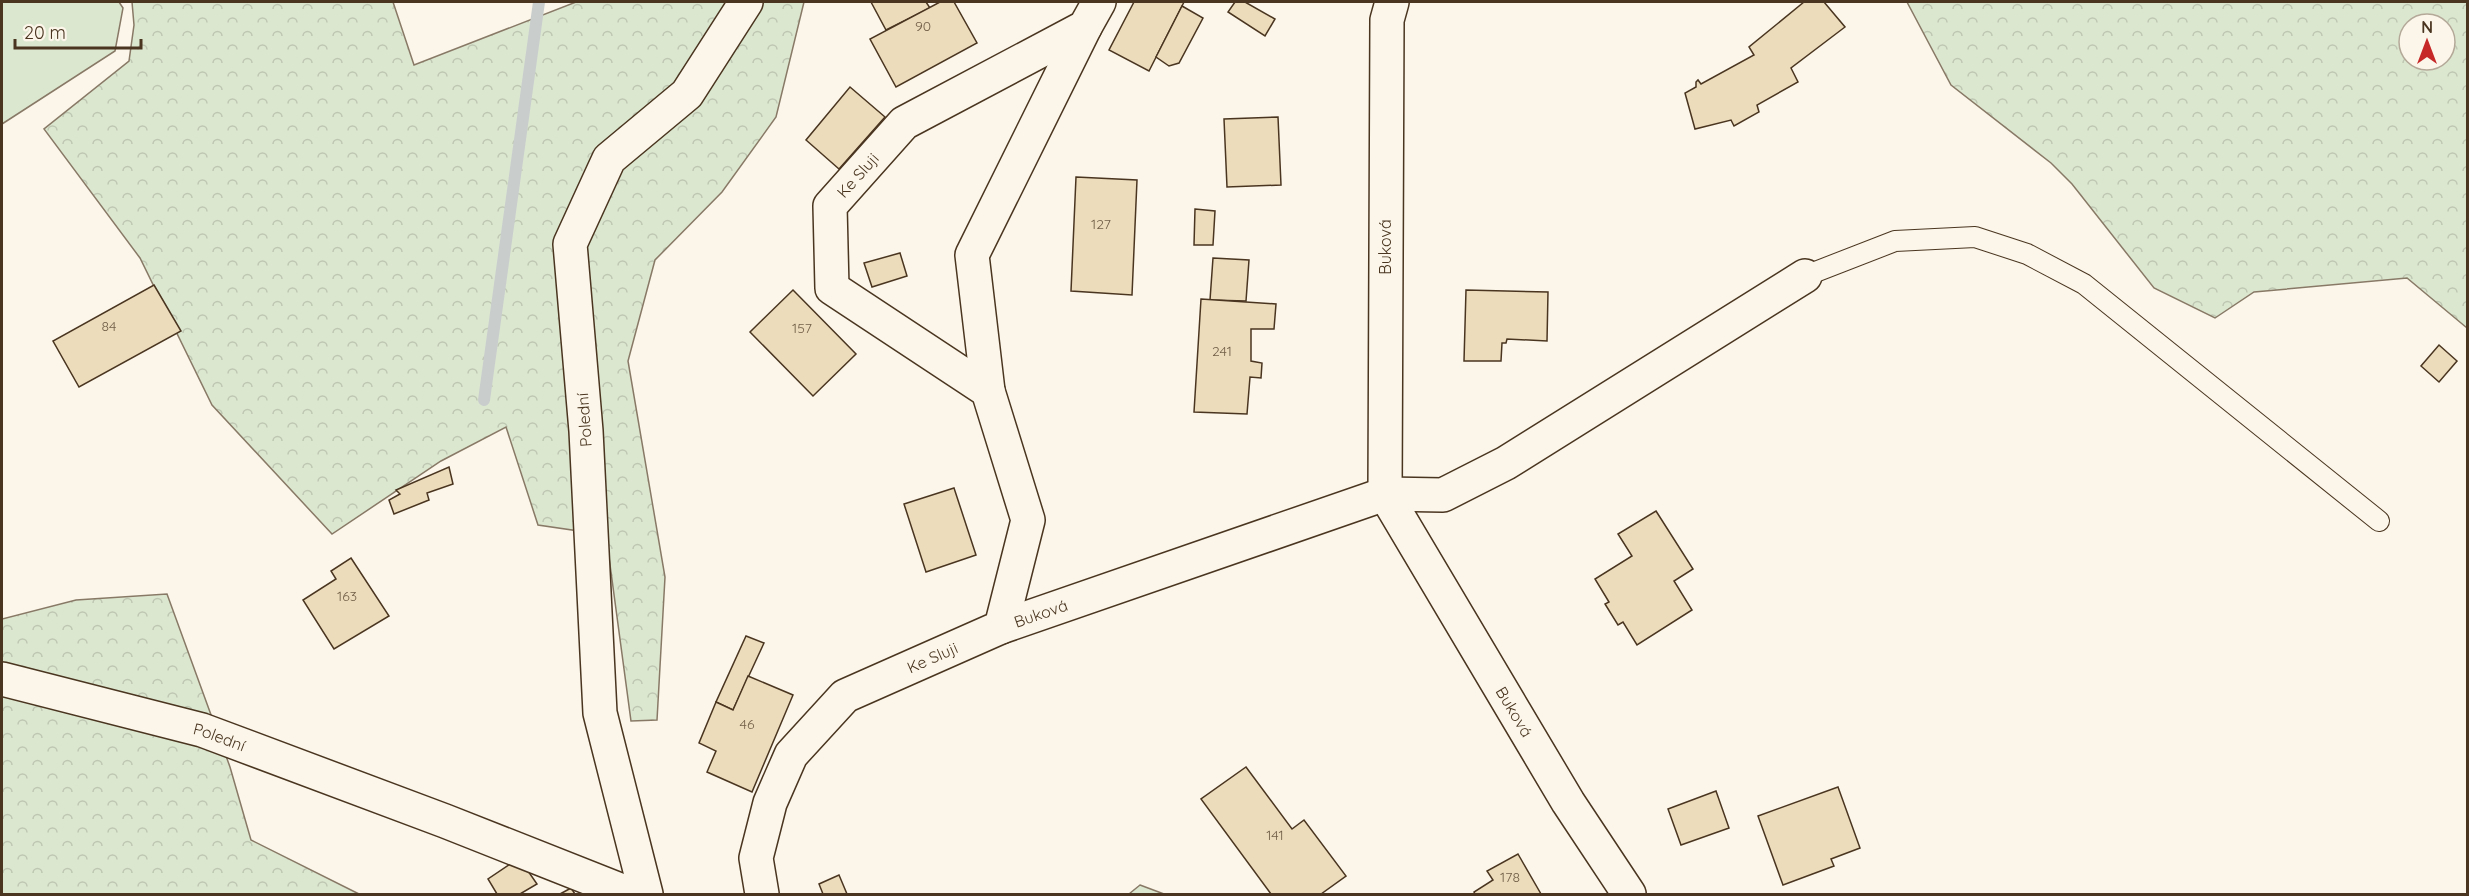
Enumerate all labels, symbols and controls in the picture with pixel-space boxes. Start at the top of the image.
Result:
scale bar [15,12,141,50]
north arrow [2397,12,2457,72]
house number: 90 [915,17,931,35]
text: N [2421,17,2433,37]
text: 20 m [24,21,66,44]
street label: Ke Sluji [832,149,883,202]
house number: 127 [1091,215,1111,233]
street label: Buková [1375,219,1395,275]
house number: 84 [102,317,116,335]
house number: 157 [792,319,812,337]
house number: 241 [1212,342,1232,360]
street label: Polední [572,392,596,448]
house number: 163 [337,587,357,605]
street label: Buková [1011,595,1070,632]
street label: Ke Sluji [904,637,961,677]
street label: Buková [1492,683,1537,741]
house number: 46 [740,715,755,733]
street label: Polední [191,718,249,756]
house number: 141 [1266,826,1284,844]
house number: 178 [1500,868,1520,886]

